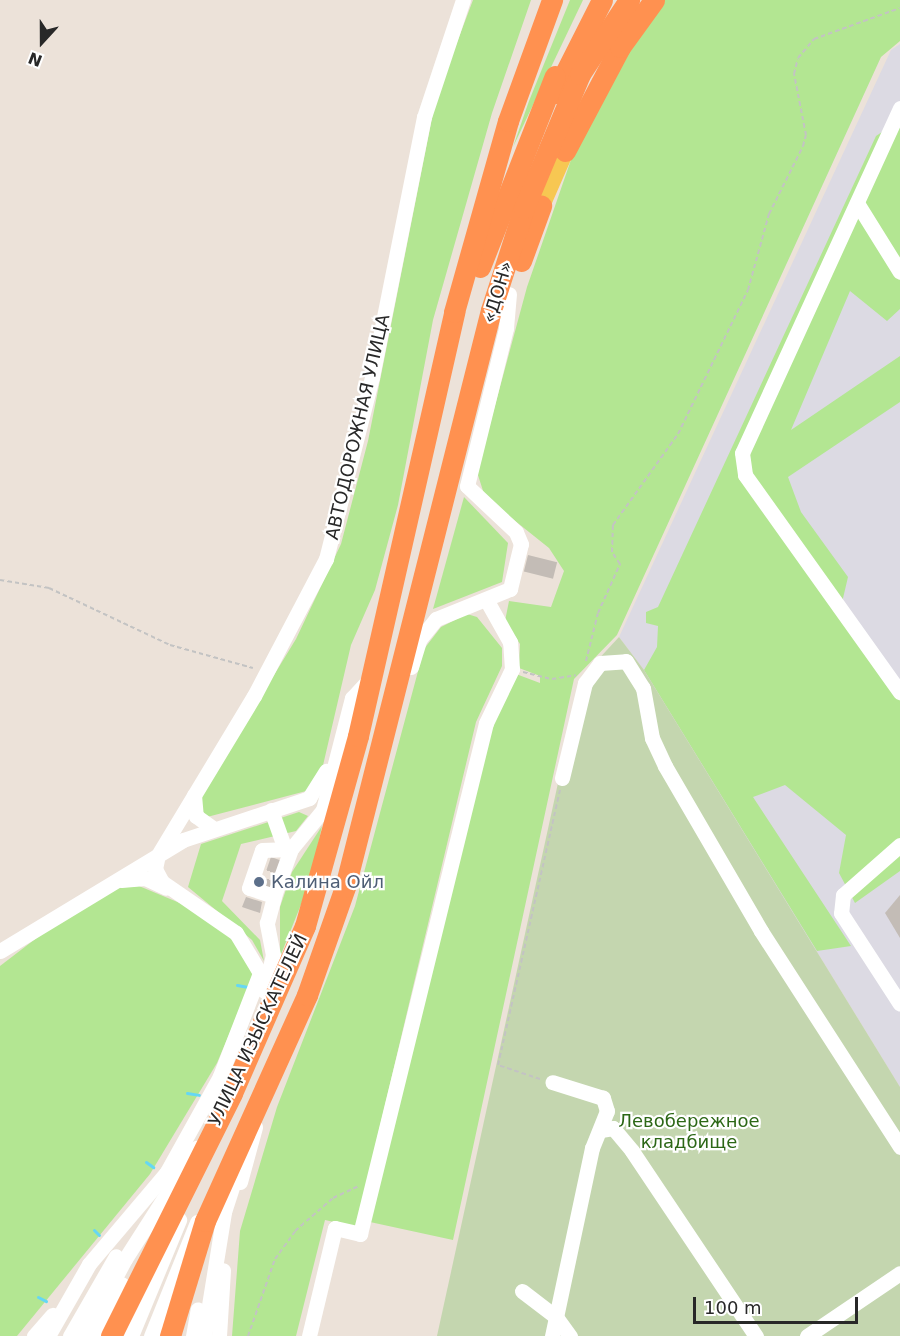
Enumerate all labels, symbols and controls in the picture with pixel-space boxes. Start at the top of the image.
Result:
north arrow [12,12,72,72]
text: N [26,48,45,71]
street label: «ДОН» [478,258,518,326]
street label: АВТОДОРОЖНАЯ УЛИЦА [322,312,394,542]
place label: Калина Ойл [271,871,384,893]
marker: Калина Ойл [252,875,266,889]
street label: УЛИЦА ИЗЫСКАТЕЛЕЙ [204,931,312,1129]
park label: Левобережное кладбище [619,1111,759,1154]
scale bar [696,1285,861,1323]
text: 100 m [704,1297,762,1318]

